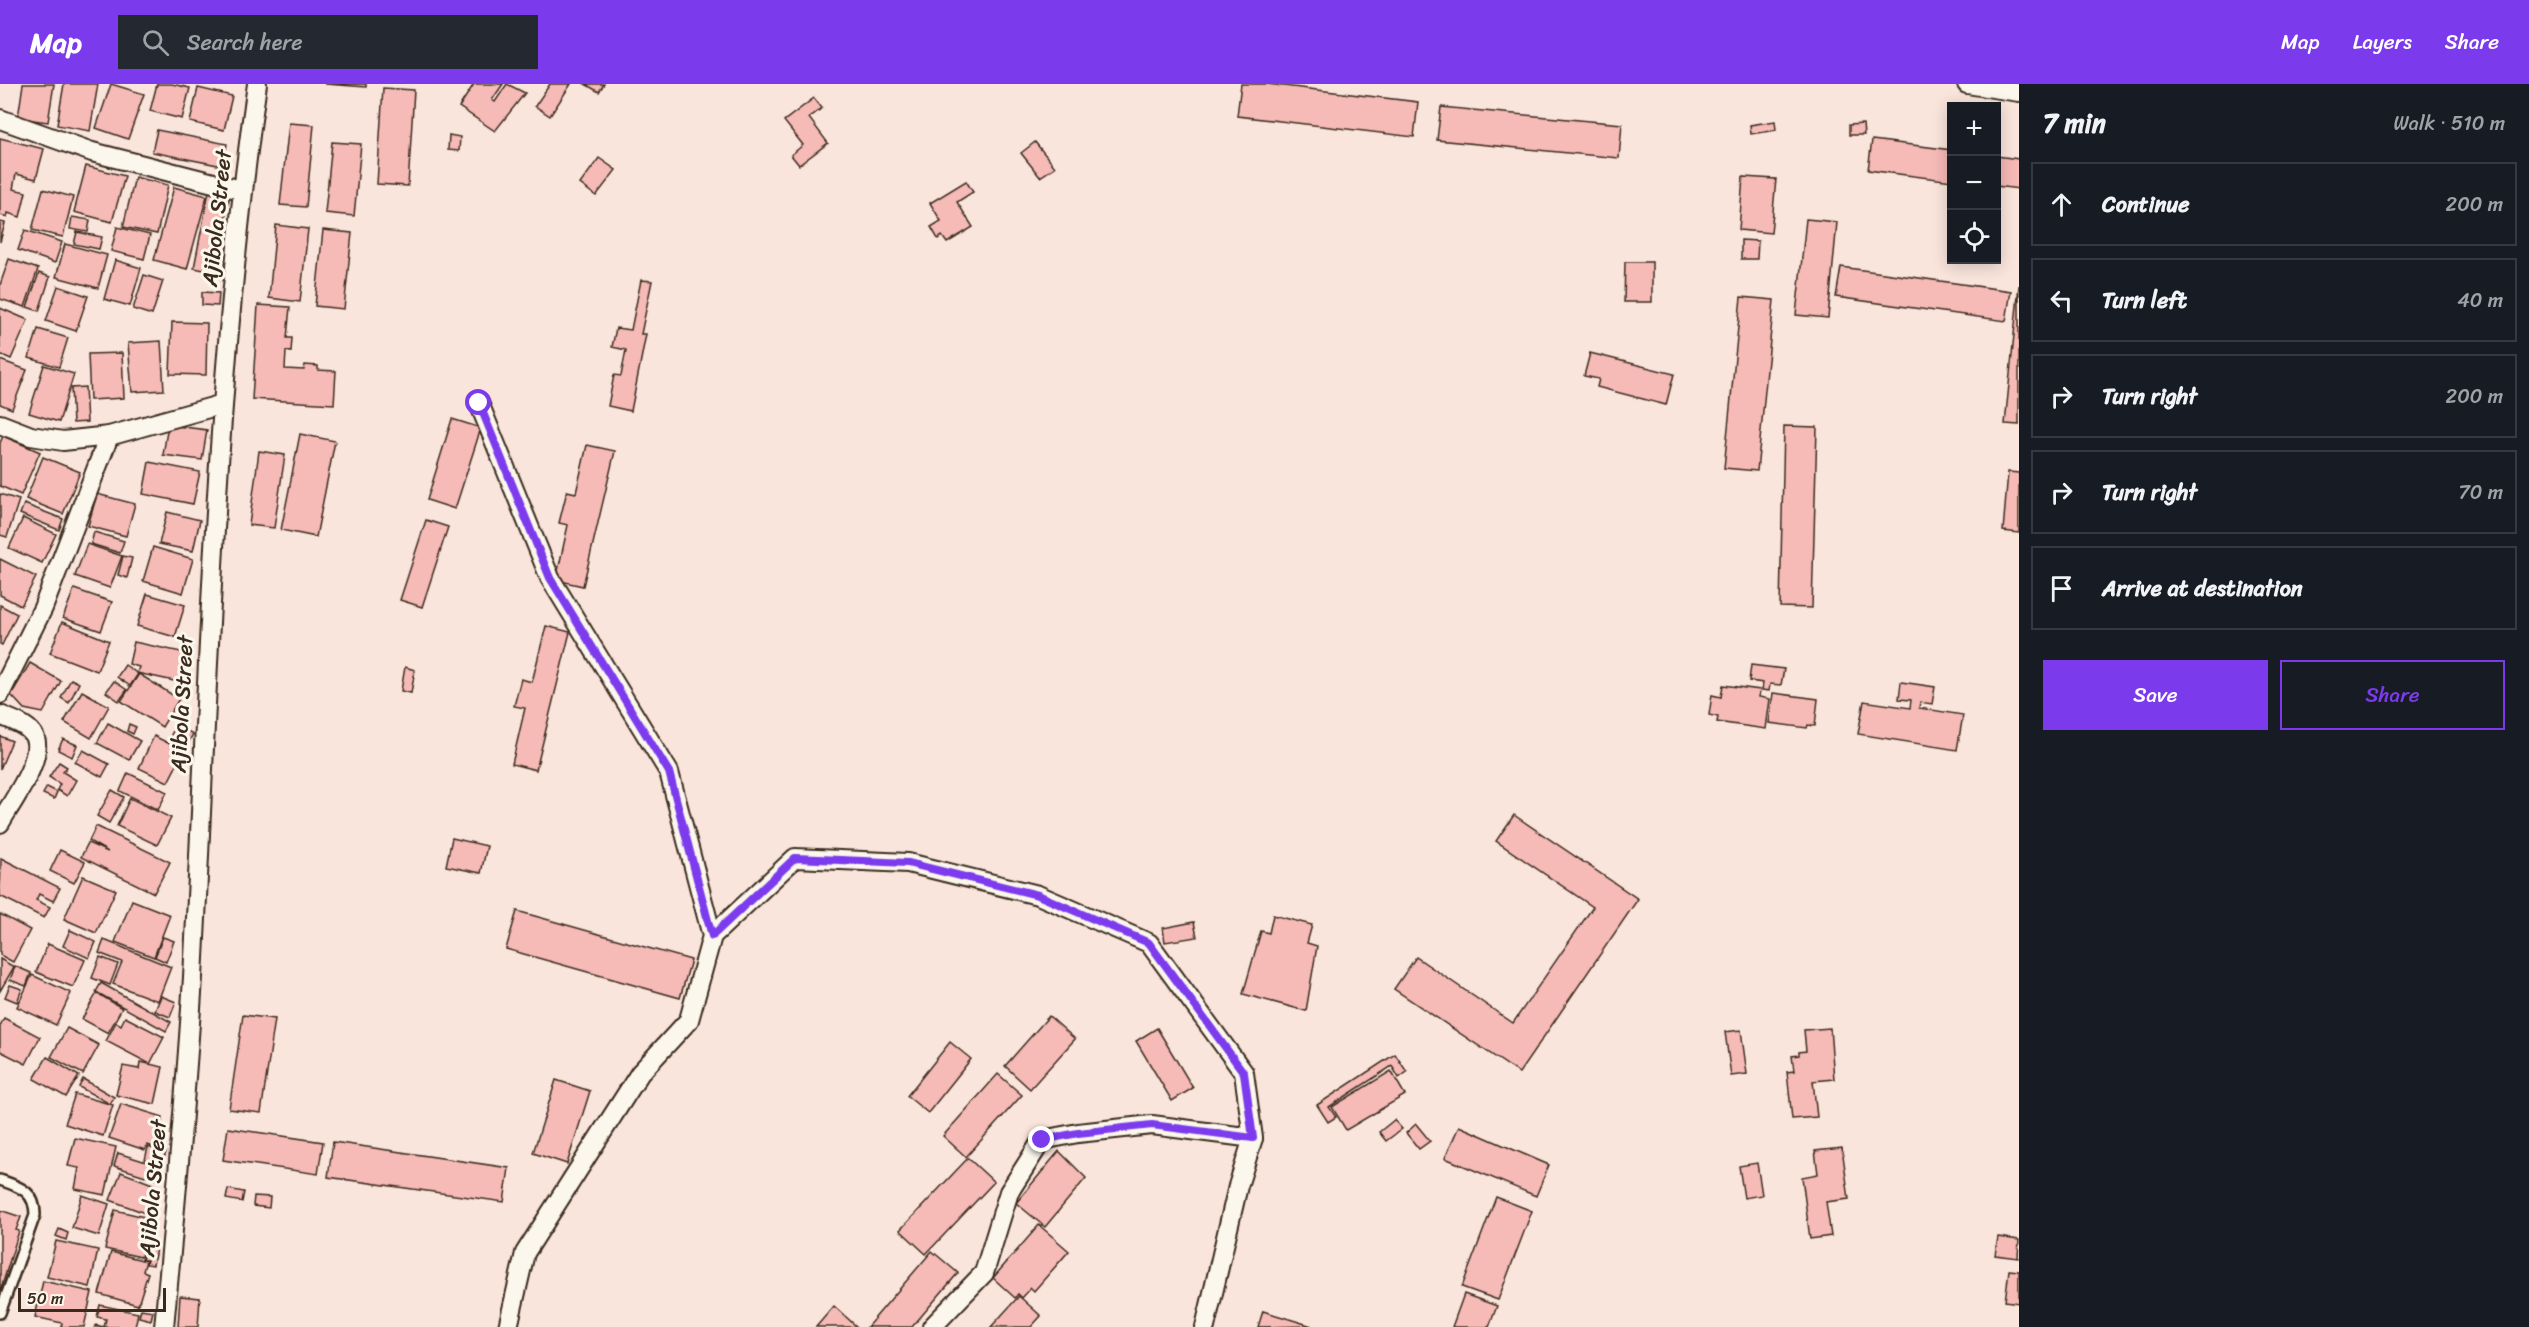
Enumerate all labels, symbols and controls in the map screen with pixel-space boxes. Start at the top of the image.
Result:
search box [118,15,538,69]
text: Map [30,18,82,67]
text: Search here [187,23,303,62]
text: Map [2281,23,2320,61]
text: Layers [2353,23,2412,61]
text: Share [2445,23,2499,61]
icon: search [139,26,172,59]
text: 7 min [2043,100,2106,146]
map controls [1947,102,2001,264]
button: + [1947,102,2001,156]
text: Walk · 510 m [2393,106,2505,141]
street label: Ajibola Street [190,146,243,289]
button: − [1947,156,2001,210]
text: Continue [2102,185,2190,224]
text: 200 m [2446,187,2503,222]
icon: ahead [2045,188,2078,221]
button: locate [1947,210,2001,264]
text: Turn left [2102,281,2187,320]
text: 40 m [2457,283,2503,318]
icon: left [2045,284,2078,317]
text: Turn right [2102,377,2197,416]
text: 200 m [2446,379,2503,414]
icon: right [2045,380,2078,413]
route start [465,389,491,415]
text: Turn right [2102,473,2197,512]
text: 70 m [2458,475,2503,510]
icon: right [2045,476,2078,509]
text: Arrive at destination [2102,569,2303,608]
icon: arrive [2045,572,2078,605]
street label: Ajibola Street [158,633,205,775]
button: Save [2043,660,2268,730]
button: Share [2280,660,2505,730]
street label: Ajibola Street [127,1117,178,1259]
route end [1028,1126,1054,1152]
text: 50 m [27,1284,63,1313]
scale bar [18,1285,166,1312]

